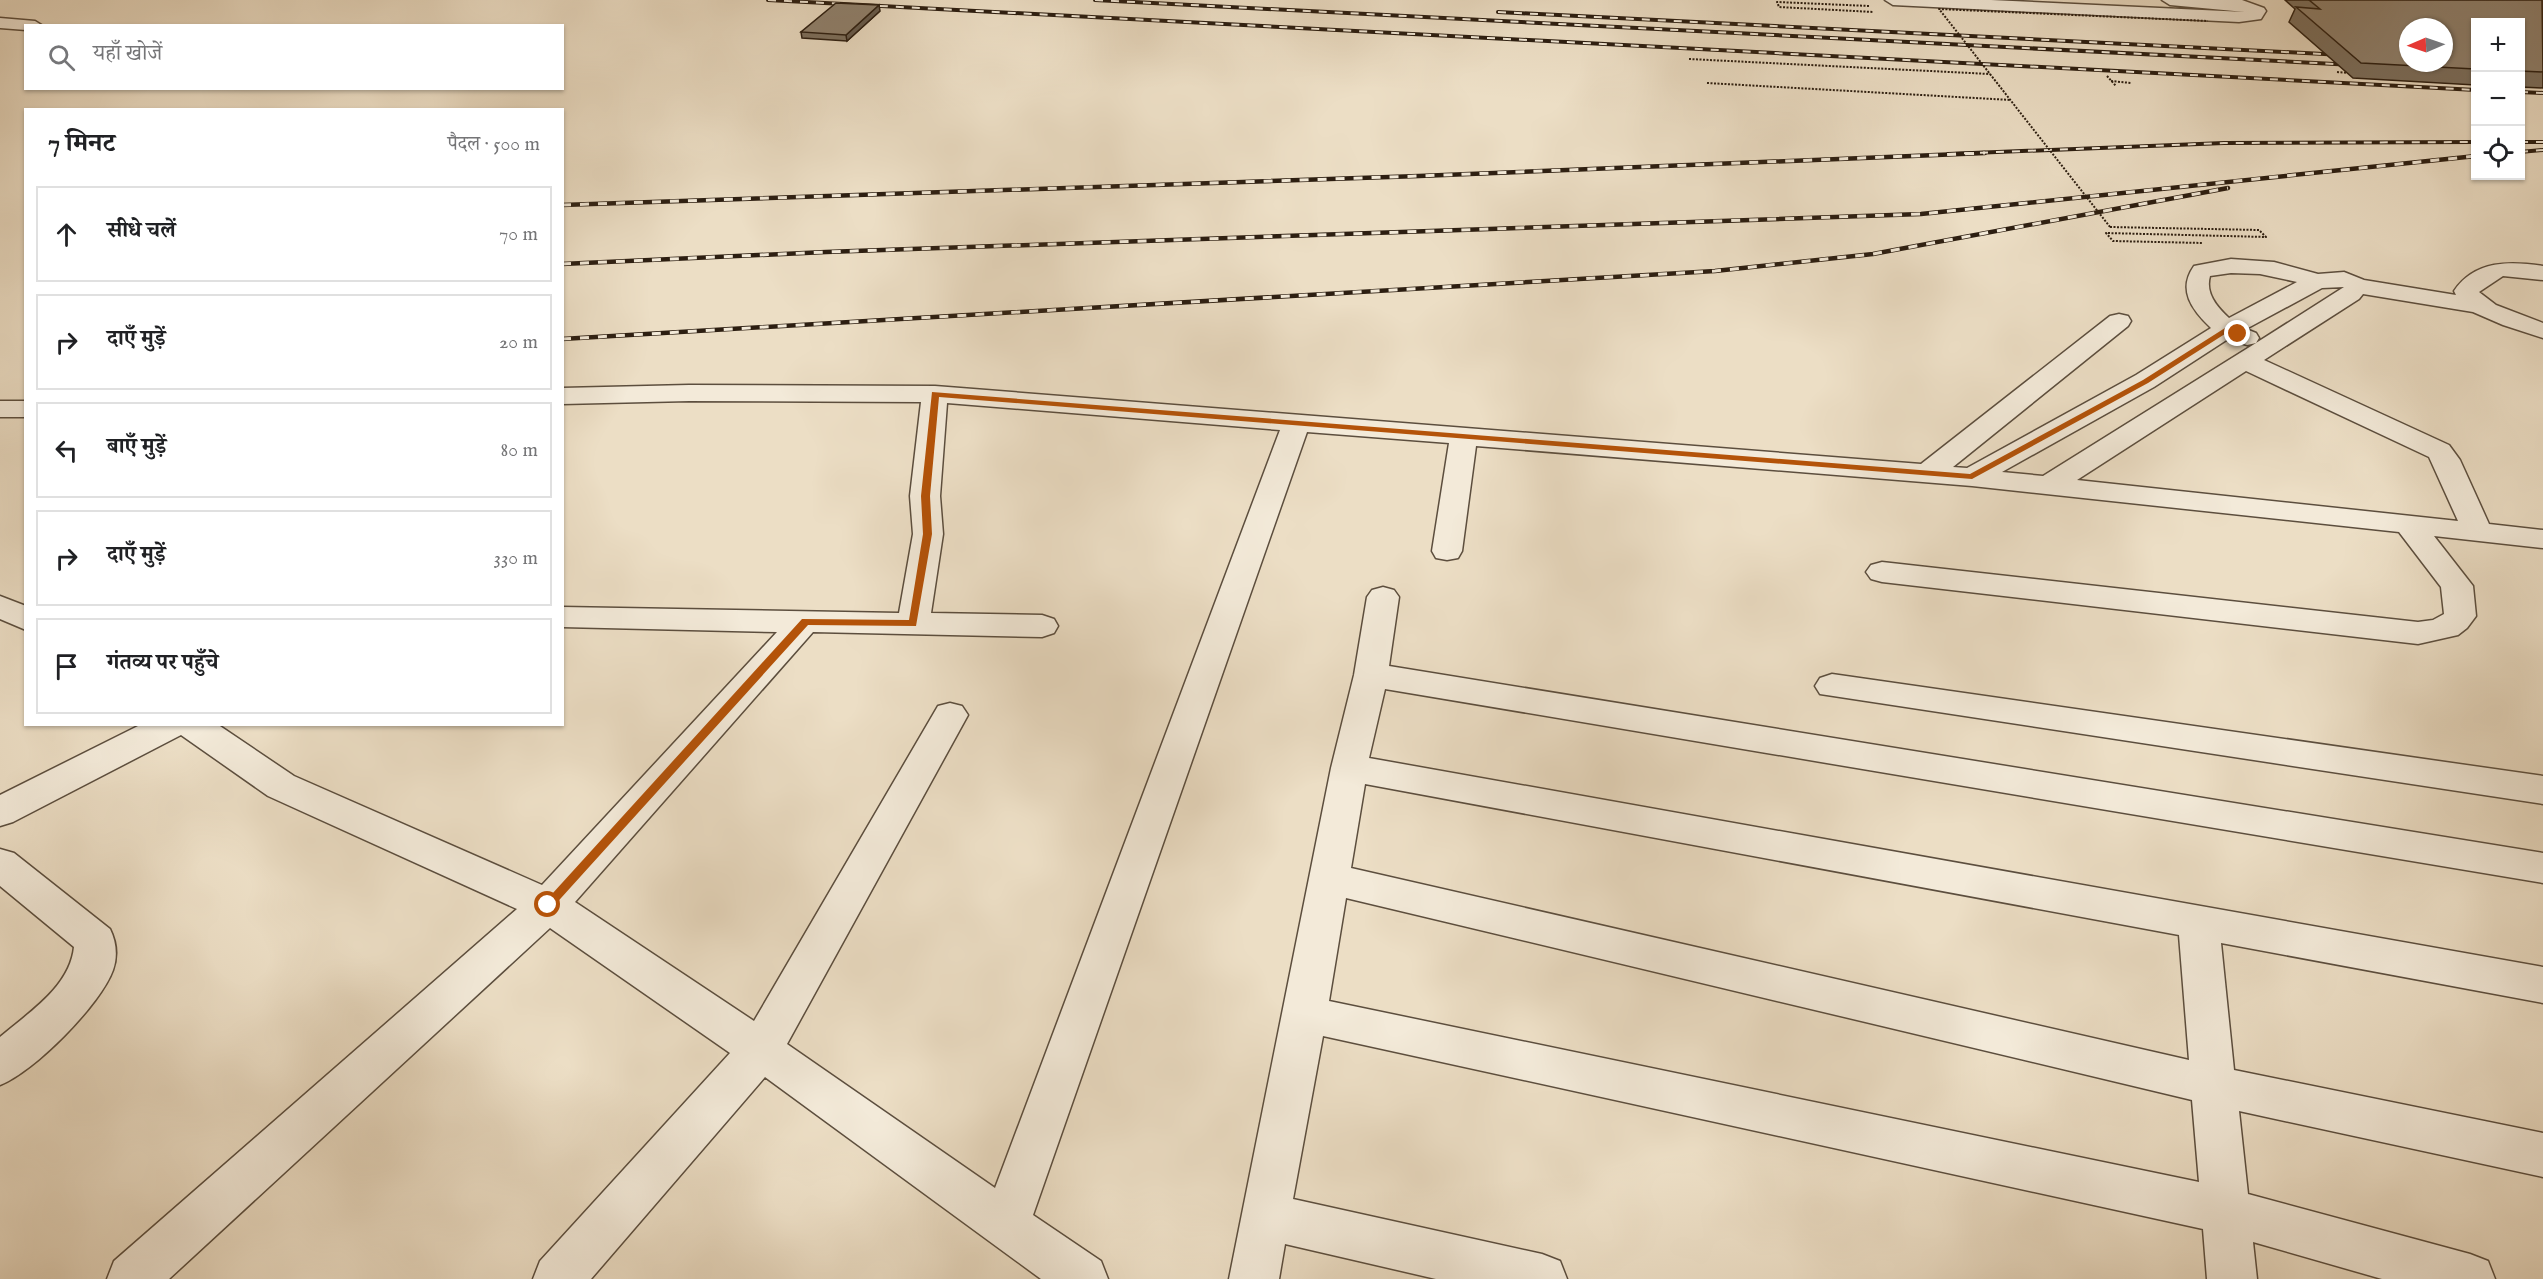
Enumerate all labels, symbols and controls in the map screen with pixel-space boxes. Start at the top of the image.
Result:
north arrow [2399,18,2453,72]
map controls [2471,18,2525,180]
button: + [2471,18,2525,72]
search box [24,24,564,90]
text: यहाँ खोजें [93,40,162,68]
icon: search [45,41,78,74]
button: − [2471,72,2525,126]
button: locate [2471,126,2525,180]
text: 7 मिनट [48,127,115,160]
text: पैदल · 500 m [448,132,540,157]
text: सीधे चलें [107,217,176,245]
icon: ahead [50,218,83,251]
text: 70 m [499,222,538,247]
route end [2224,320,2250,346]
text: दाएँ मुड़ें [107,325,166,353]
icon: right [50,326,83,359]
text: 20 m [499,330,538,355]
text: बाएँ मुड़ें [107,433,166,461]
icon: left [50,434,83,467]
text: 80 m [501,438,538,463]
text: दाएँ मुड़ें [107,541,166,569]
icon: right [50,542,83,575]
text: 330 m [493,546,538,571]
text: गंतव्य पर पहुँचे [107,649,218,677]
icon: arrive [50,650,83,683]
route start [534,891,560,917]

